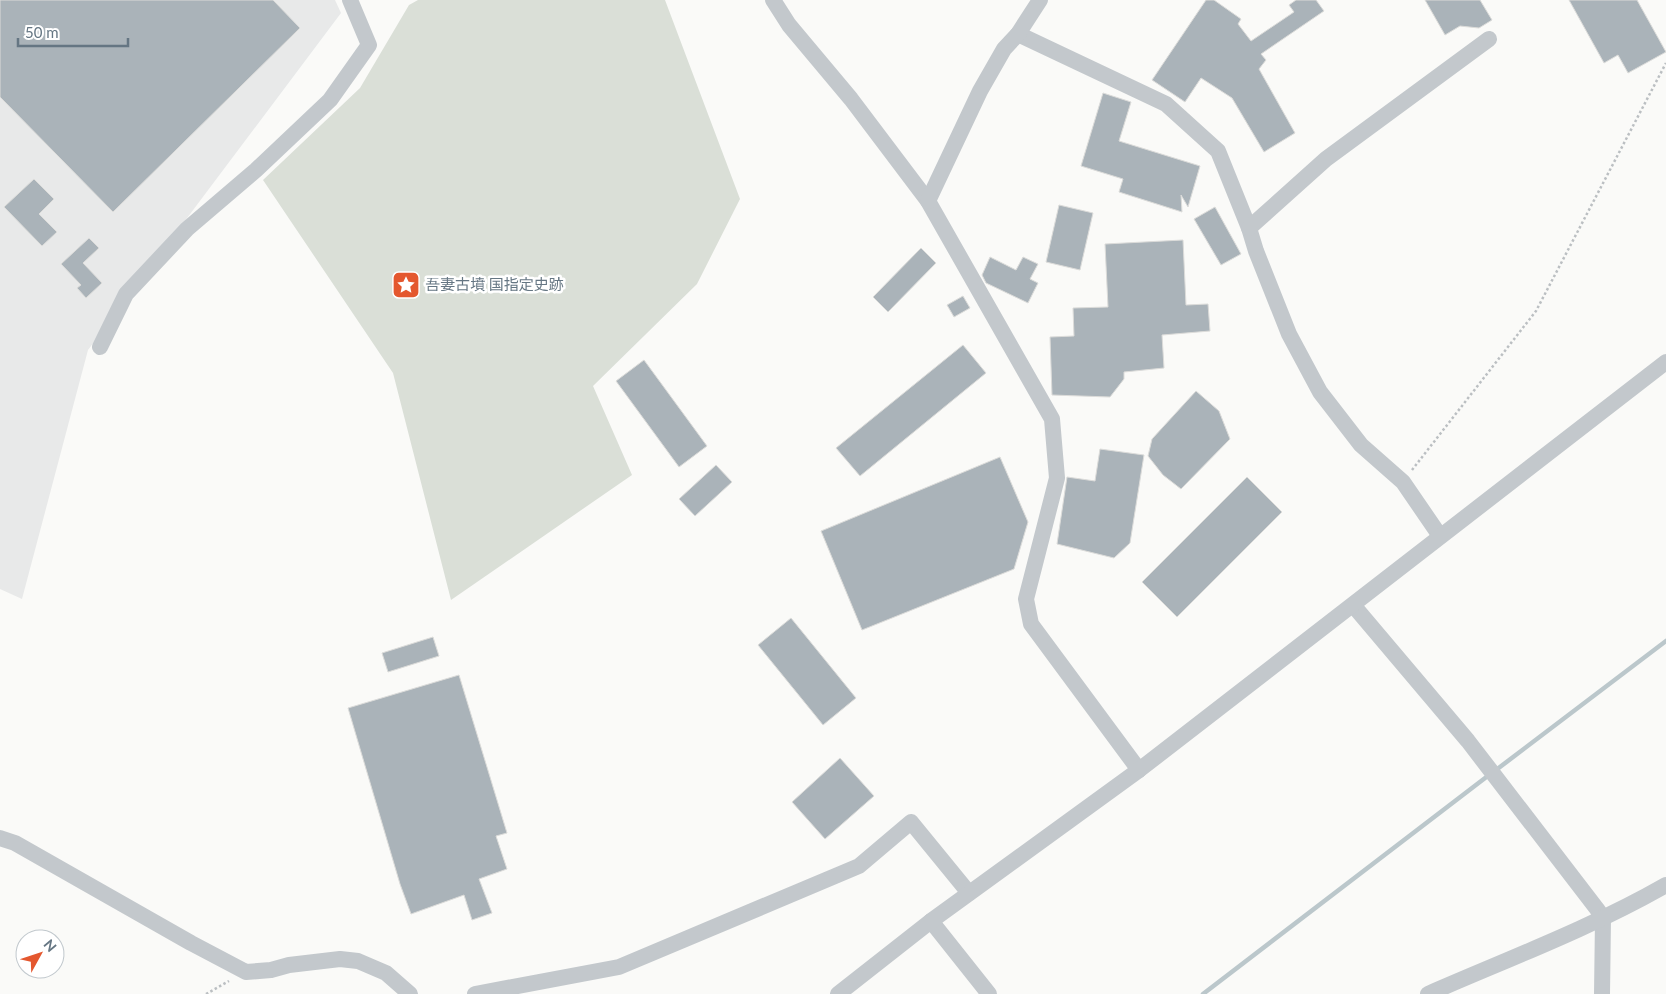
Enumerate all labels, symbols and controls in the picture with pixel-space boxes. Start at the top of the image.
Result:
scale bar [18,15,128,47]
text: 50 m [25,23,59,41]
place icon: 吾妻古墳 国指定史跡 [391,270,421,300]
place label: 吾妻古墳 国指定史跡 [425,275,564,293]
north arrow [15,929,65,979]
text: N [40,936,60,955]

